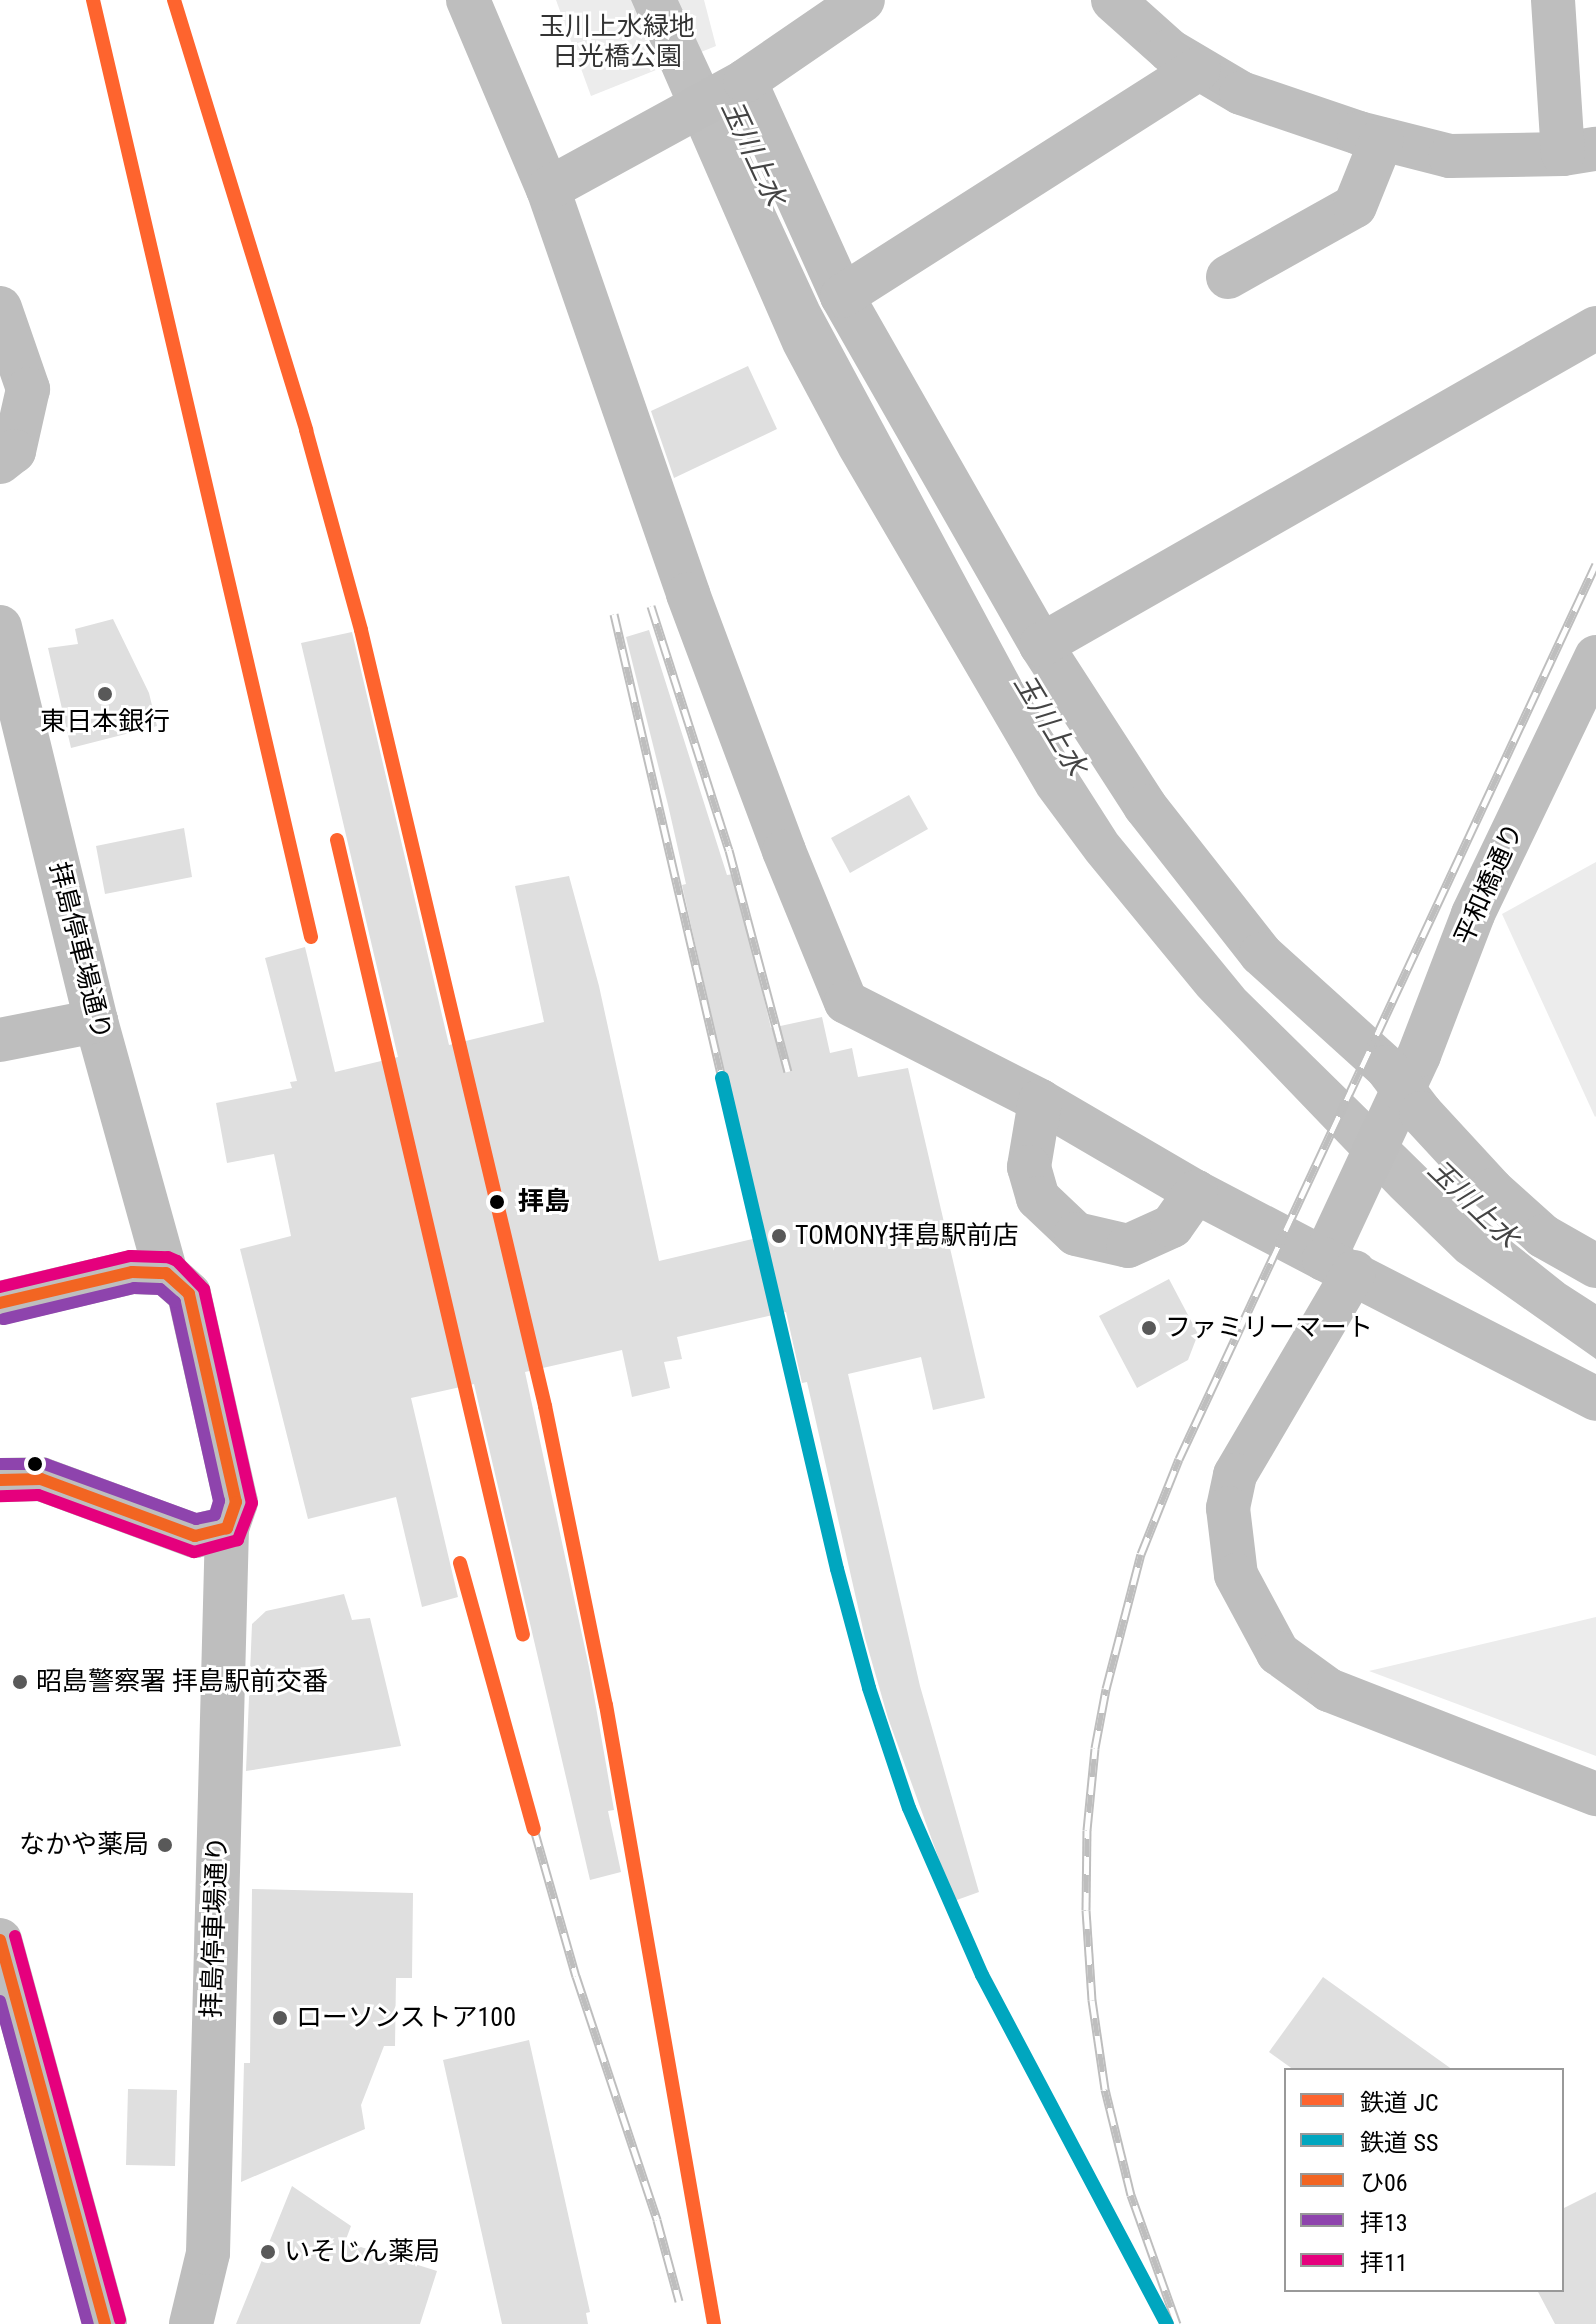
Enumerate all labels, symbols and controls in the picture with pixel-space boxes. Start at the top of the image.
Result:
park label: 玉川上水緑地 日光橋公園 [539,11,695,72]
water label: 玉川上水 [714,95,792,211]
water label: 玉川上水 [1007,668,1093,782]
marker: 東日本銀行 [96,685,114,703]
place label: 東日本銀行 [40,706,170,738]
street label: 平和橋通り [1448,818,1530,950]
street label: 拝島停車場通り [43,859,117,1043]
water label: 玉川上水 [1421,1153,1525,1255]
place label: 拝島 [518,1186,570,1218]
marker: 拝島 [483,1188,511,1216]
place label: TOMONY拝島駅前店 [795,1220,1018,1252]
marker: TOMONY拝島駅前店 [770,1227,788,1245]
place label: ファミリーマート [1165,1312,1373,1344]
marker: ファミリーマート [1140,1319,1158,1337]
unlabelled marker [27,1456,43,1472]
place label: 昭島警察署 拝島駅前交番 [36,1666,328,1698]
marker: 昭島警察署 拝島駅前交番 [11,1673,29,1691]
place label: なかや薬局 [19,1829,149,1861]
marker: なかや薬局 [156,1836,174,1854]
street label: 拝島停車場通り [196,1836,234,2018]
place label: ローソンストア100 [296,2002,517,2034]
marker: ローソンストア100 [271,2009,289,2027]
legend [1284,2068,1564,2292]
text: 鉄道 JC [1360,2089,1439,2117]
text: 鉄道 SS [1360,2129,1438,2157]
text: ひ06 [1360,2169,1408,2197]
text: 拝13 [1360,2209,1408,2237]
place label: いそじん薬局 [284,2236,440,2268]
marker: いそじん薬局 [259,2243,277,2261]
text: 拝11 [1360,2249,1408,2277]

